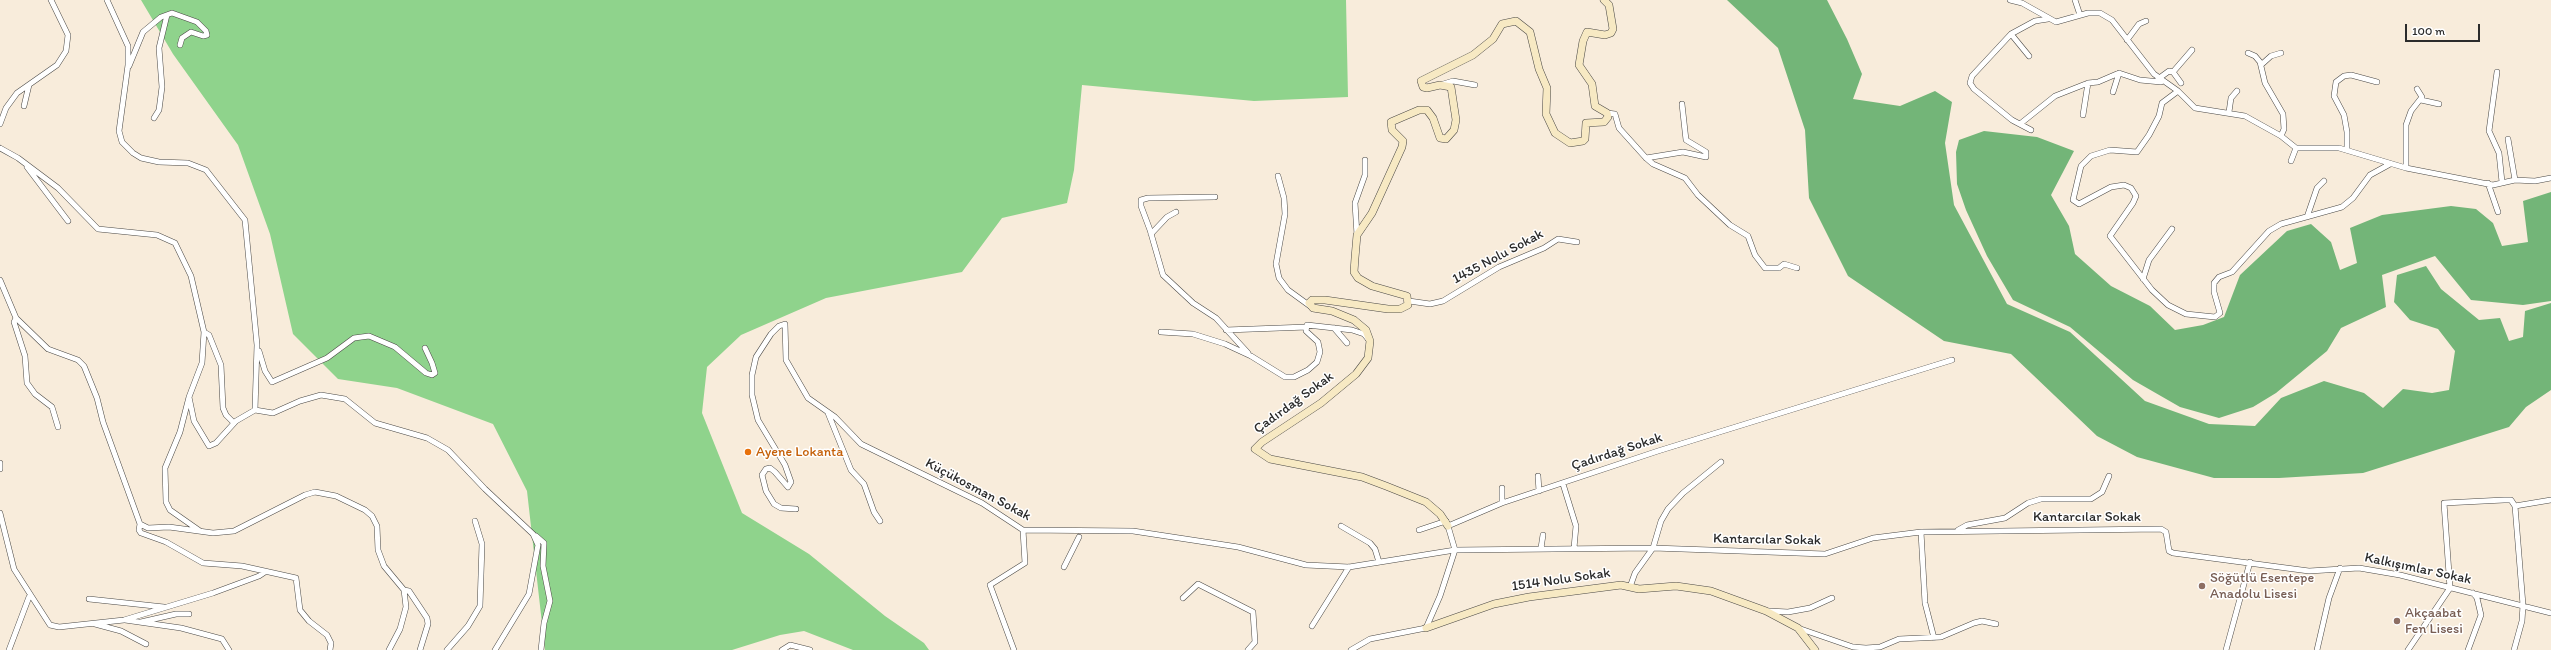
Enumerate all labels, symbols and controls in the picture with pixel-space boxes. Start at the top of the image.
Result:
scale bar [2407,16,2482,42]
text: 100 m [2412,24,2445,38]
street label: 1435 Nolu Sokak [1450,226,1546,288]
street label: Çadırdağ Sokak [1251,368,1337,438]
street label: Çadırdağ Sokak [1569,429,1665,475]
place label: Ayene Lokanta [756,444,844,460]
marker: Ayene Lokanta [743,447,753,457]
street label: Küçükosman Sokak [922,455,1034,525]
street label: Kantarcılar Sokak [2033,509,2141,525]
street label: Kantarcılar Sokak [1713,531,1821,549]
street label: Kalkışımlar Sokak [2363,549,2473,589]
street label: 1514 Nolu Sokak [1511,565,1611,595]
place label: Söğütlü Esentepe Anadolu Lisesi [2210,570,2314,602]
marker: Söğütlü Esentepe Anadolu Lisesi [2197,581,2207,591]
place label: Akçaabat Fen Lisesi [2405,605,2463,638]
marker: Akçaabat Fen Lisesi [2392,616,2402,626]

